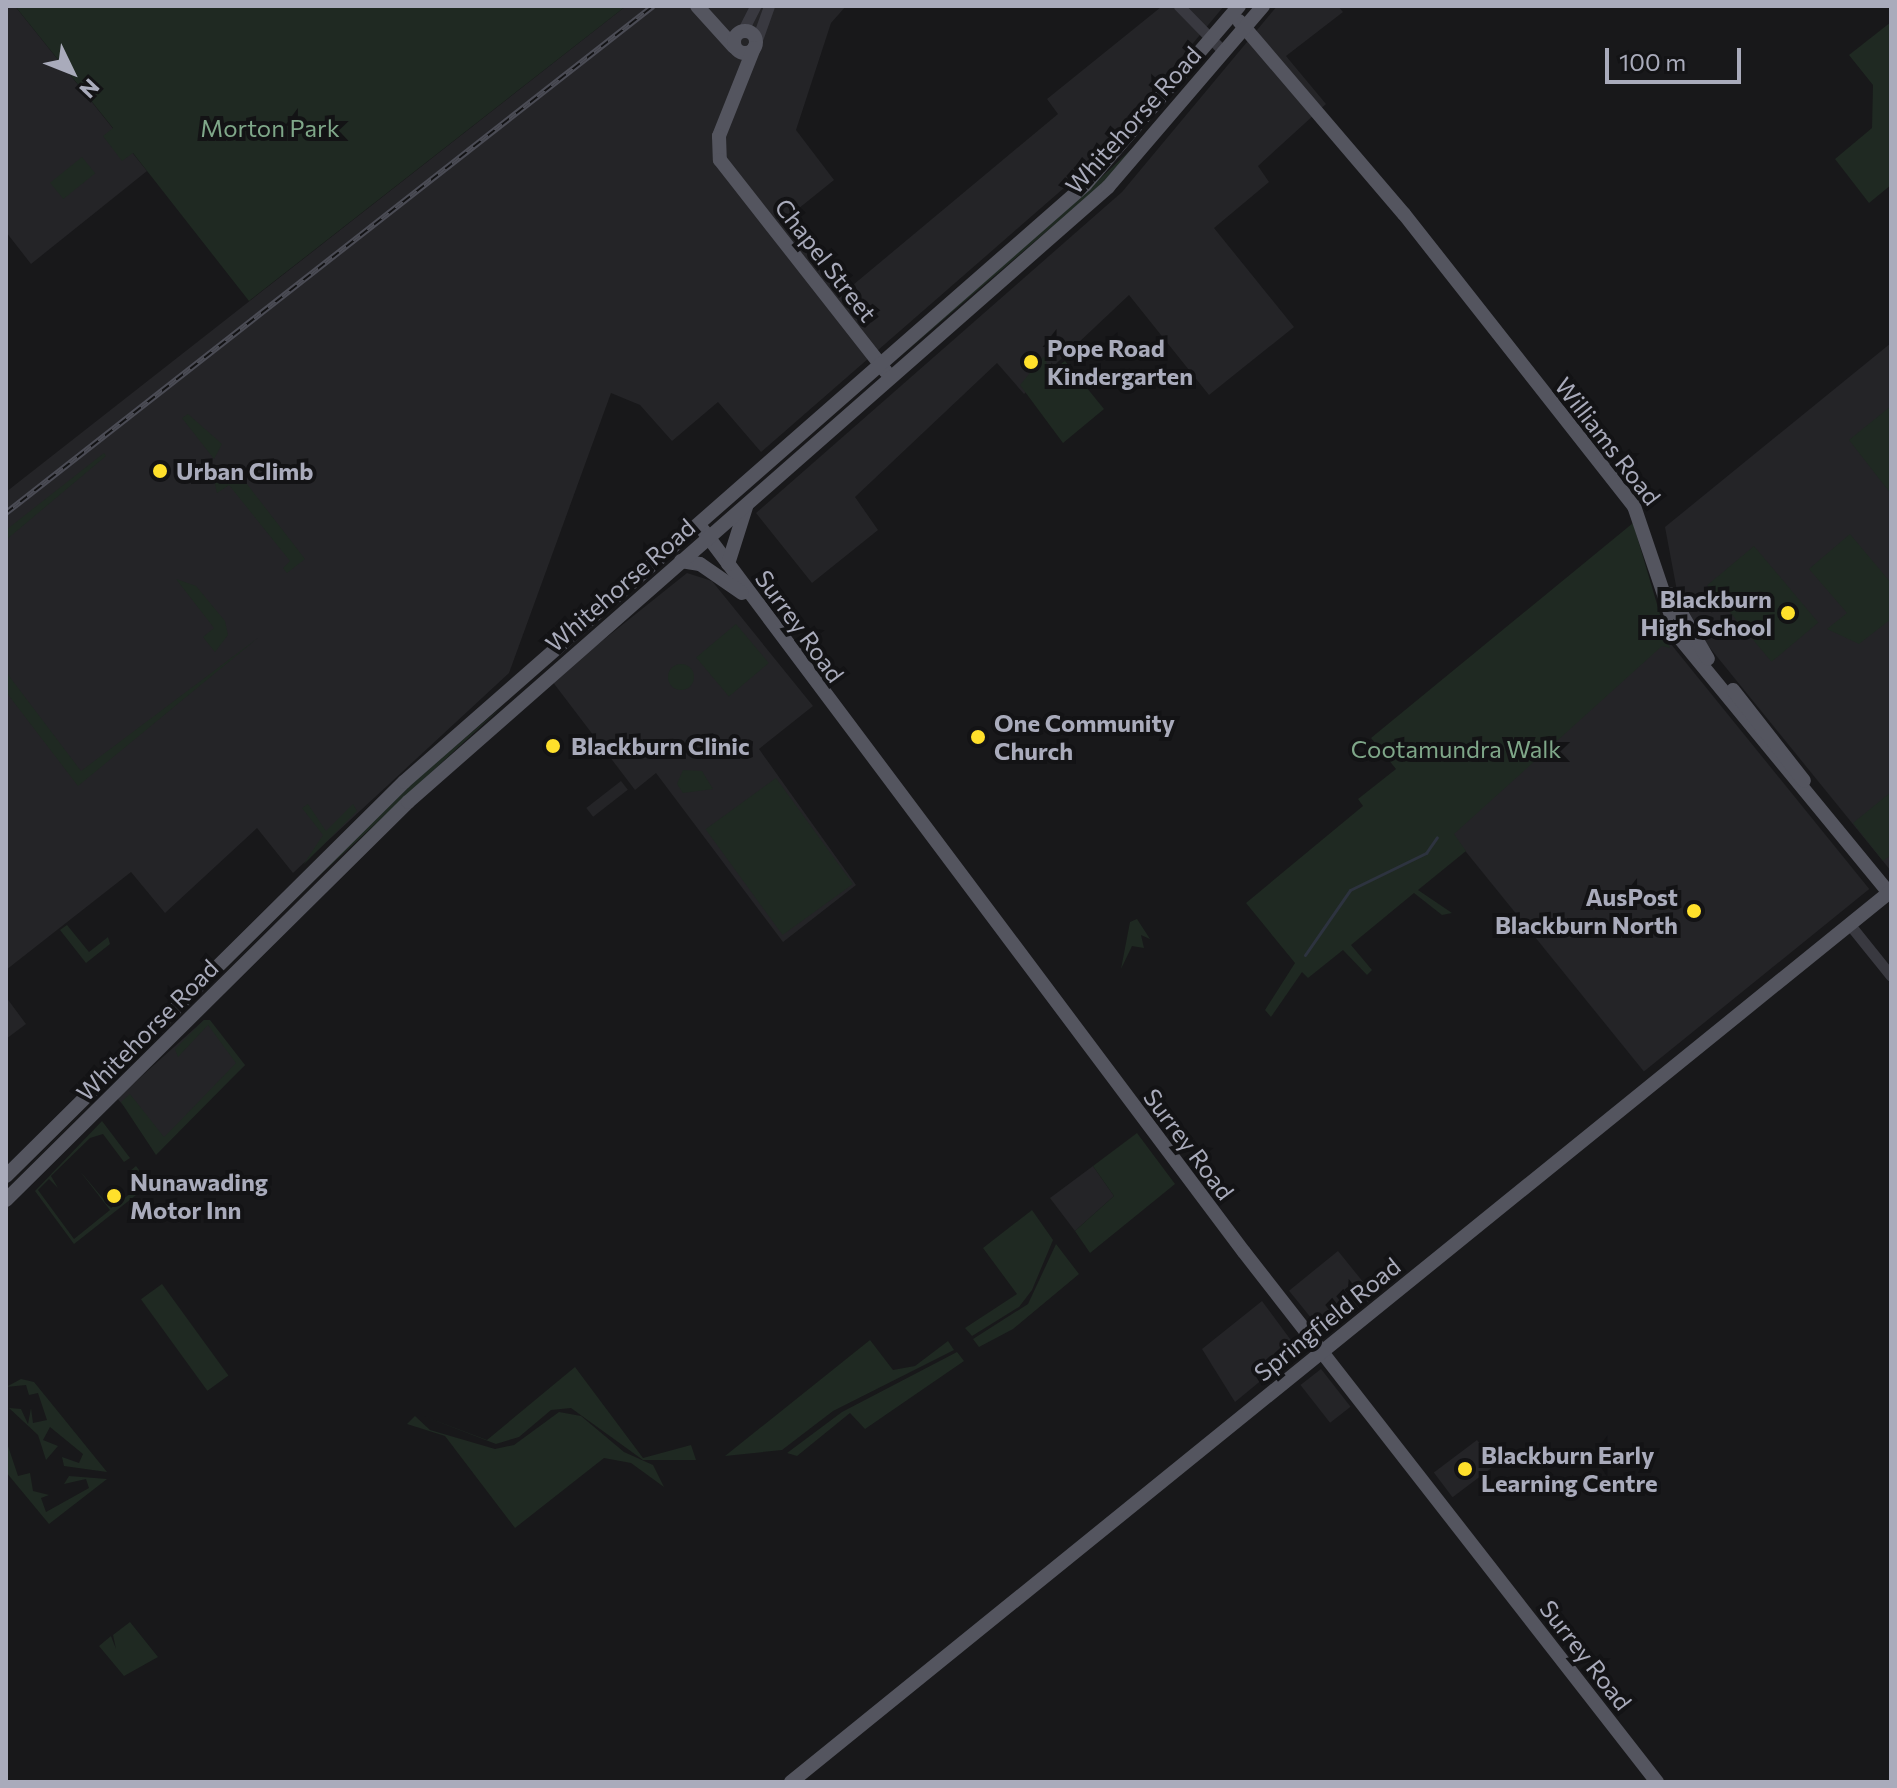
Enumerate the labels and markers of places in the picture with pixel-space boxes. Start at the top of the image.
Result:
place label: Pope Road Kindergarten [1047,334,1193,390]
marker: Pope Road Kindergarten [1022,353,1040,371]
place label: Urban Climb [176,457,313,485]
marker: Urban Climb [151,462,169,480]
place label: Blackburn High School [1641,585,1772,641]
marker: Blackburn High School [1779,604,1797,622]
place label: One Community Church [994,709,1175,765]
marker: One Community Church [969,728,987,746]
place label: Blackburn Clinic [571,732,750,760]
marker: Blackburn Clinic [542,735,564,757]
place label: AusPost Blackburn North [1495,883,1678,939]
marker: AusPost Blackburn North [1685,902,1703,920]
place label: Nunawading Motor Inn [130,1168,268,1224]
marker: Nunawading Motor Inn [105,1187,123,1205]
place label: Blackburn Early Learning Centre [1481,1441,1658,1497]
marker: Blackburn Early Learning Centre [1456,1460,1474,1478]

